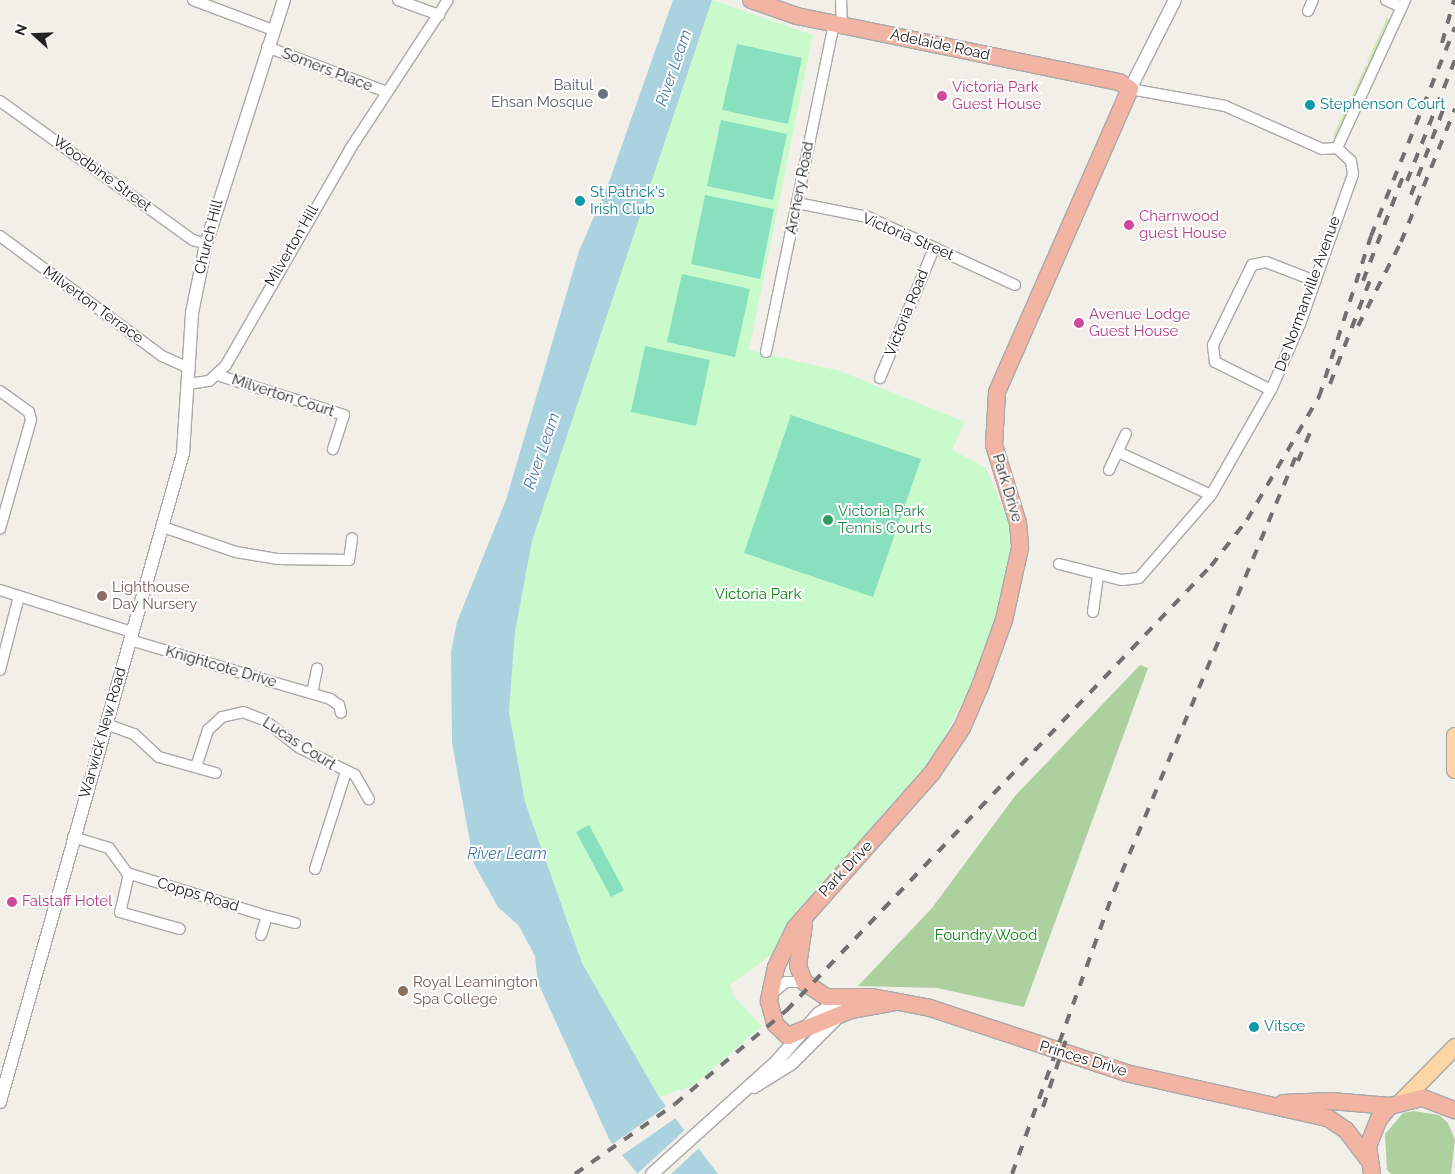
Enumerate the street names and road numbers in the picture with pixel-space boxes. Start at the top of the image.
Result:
street label: Adelaide Road [888,26,992,64]
street label: Somers Place [279,44,375,96]
street label: Woodbine Street [49,132,155,216]
street label: Archery Road [782,140,818,236]
street label: Church Hill [191,198,227,276]
street label: Milverton Hill [261,202,323,290]
street label: Victoria Street [860,210,956,264]
street label: De Normanville Avenue [1271,214,1345,374]
street label: Milverton Terrace [39,262,147,348]
street label: Victoria Road [881,267,933,359]
street label: Milverton Court [229,371,337,421]
street label: Park Drive [988,452,1026,524]
street label: Knightcote Drive [163,643,279,691]
street label: Warwick New Road [76,665,130,801]
street label: Lucas Court [259,714,339,774]
street label: Park Drive [815,837,877,901]
street label: Copps Road [155,874,241,916]
street label: Princes Drive [1037,1037,1129,1081]

